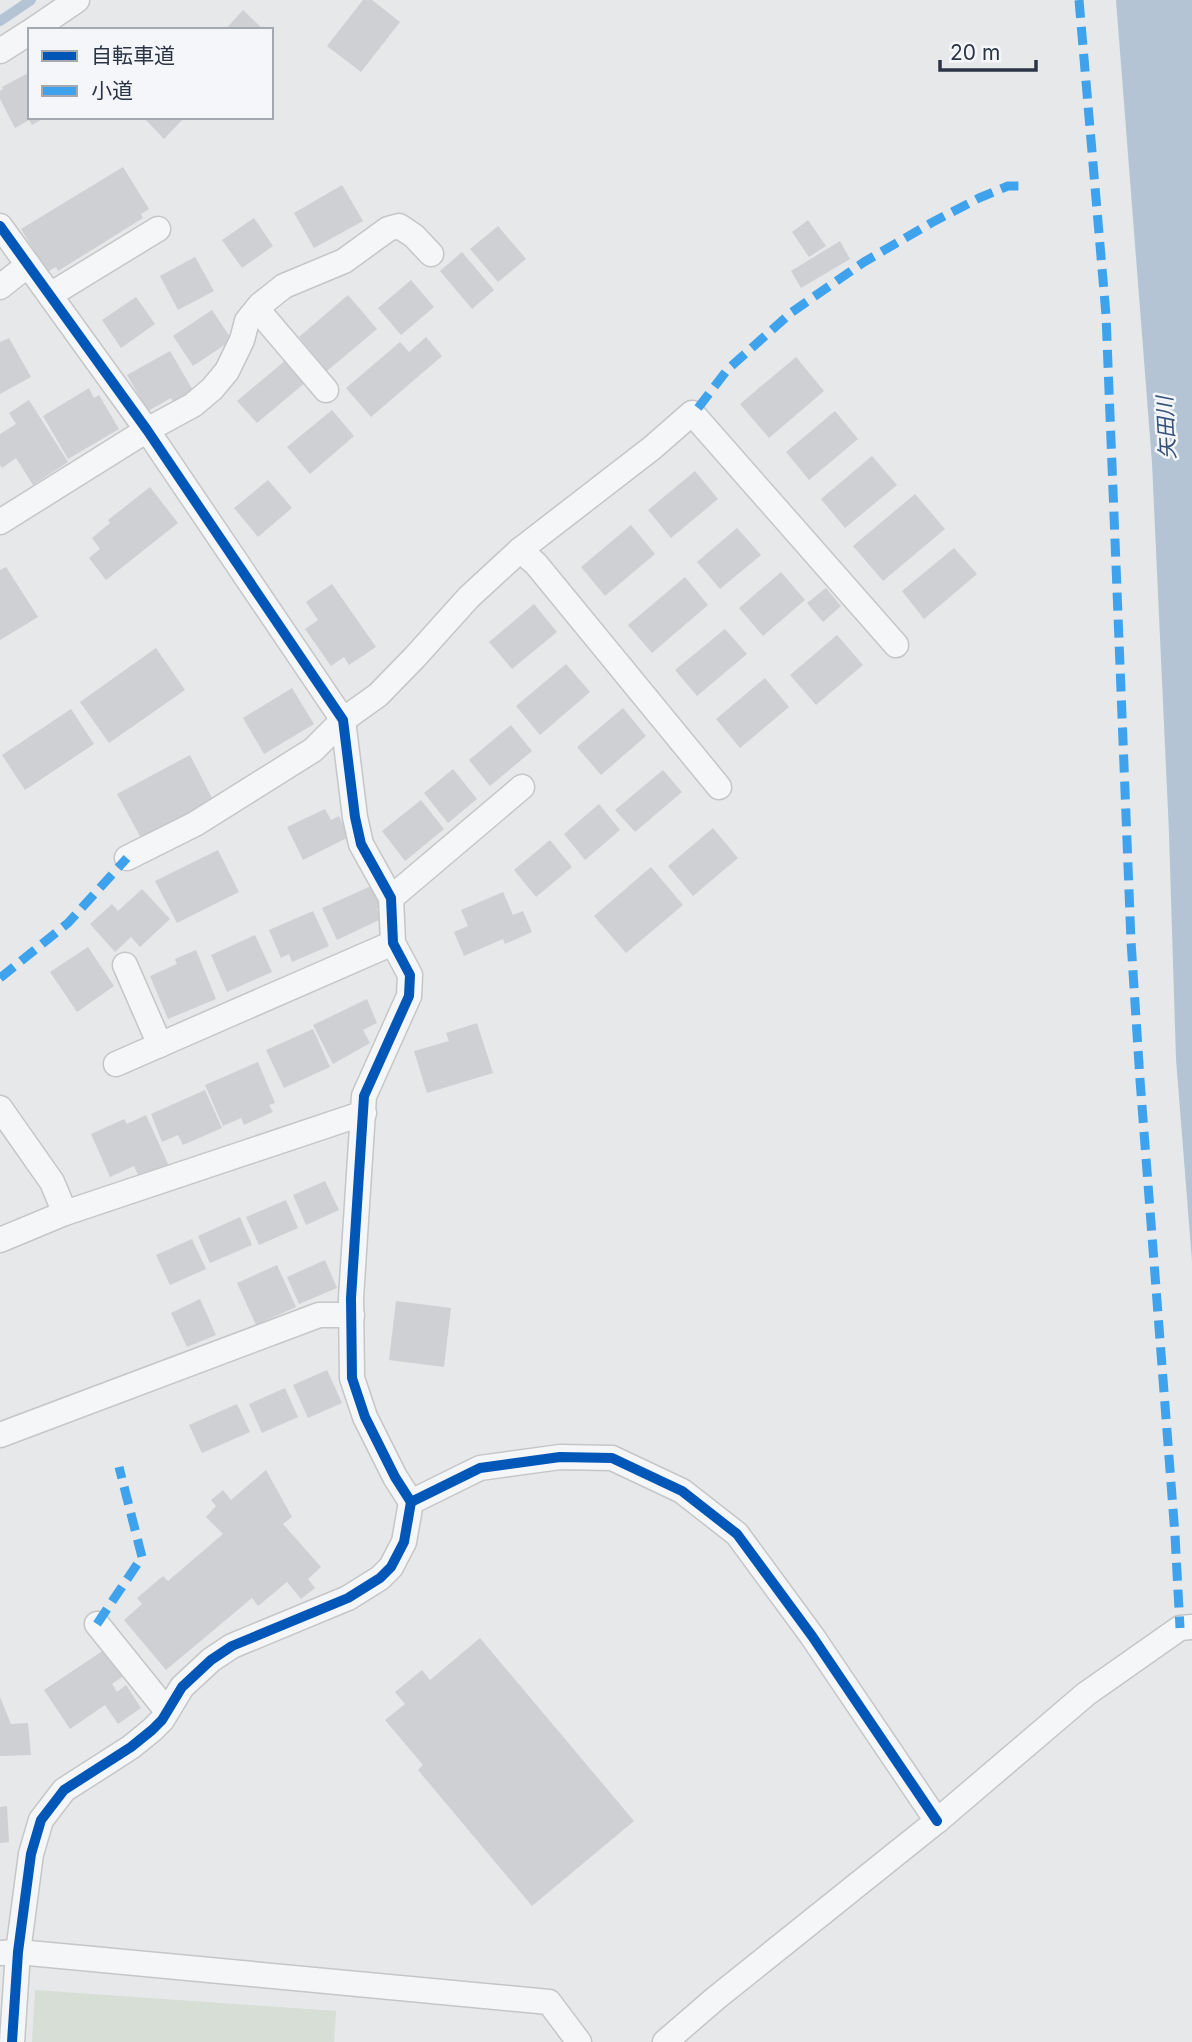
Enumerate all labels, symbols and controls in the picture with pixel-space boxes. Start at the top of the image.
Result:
legend [28,28,273,119]
scale bar [940,28,1036,72]
text: 20 m [950,40,1000,65]
text: 自転車道 [91,43,175,68]
text: 小道 [91,78,133,103]
water label: 矢田川 [1152,394,1180,460]

